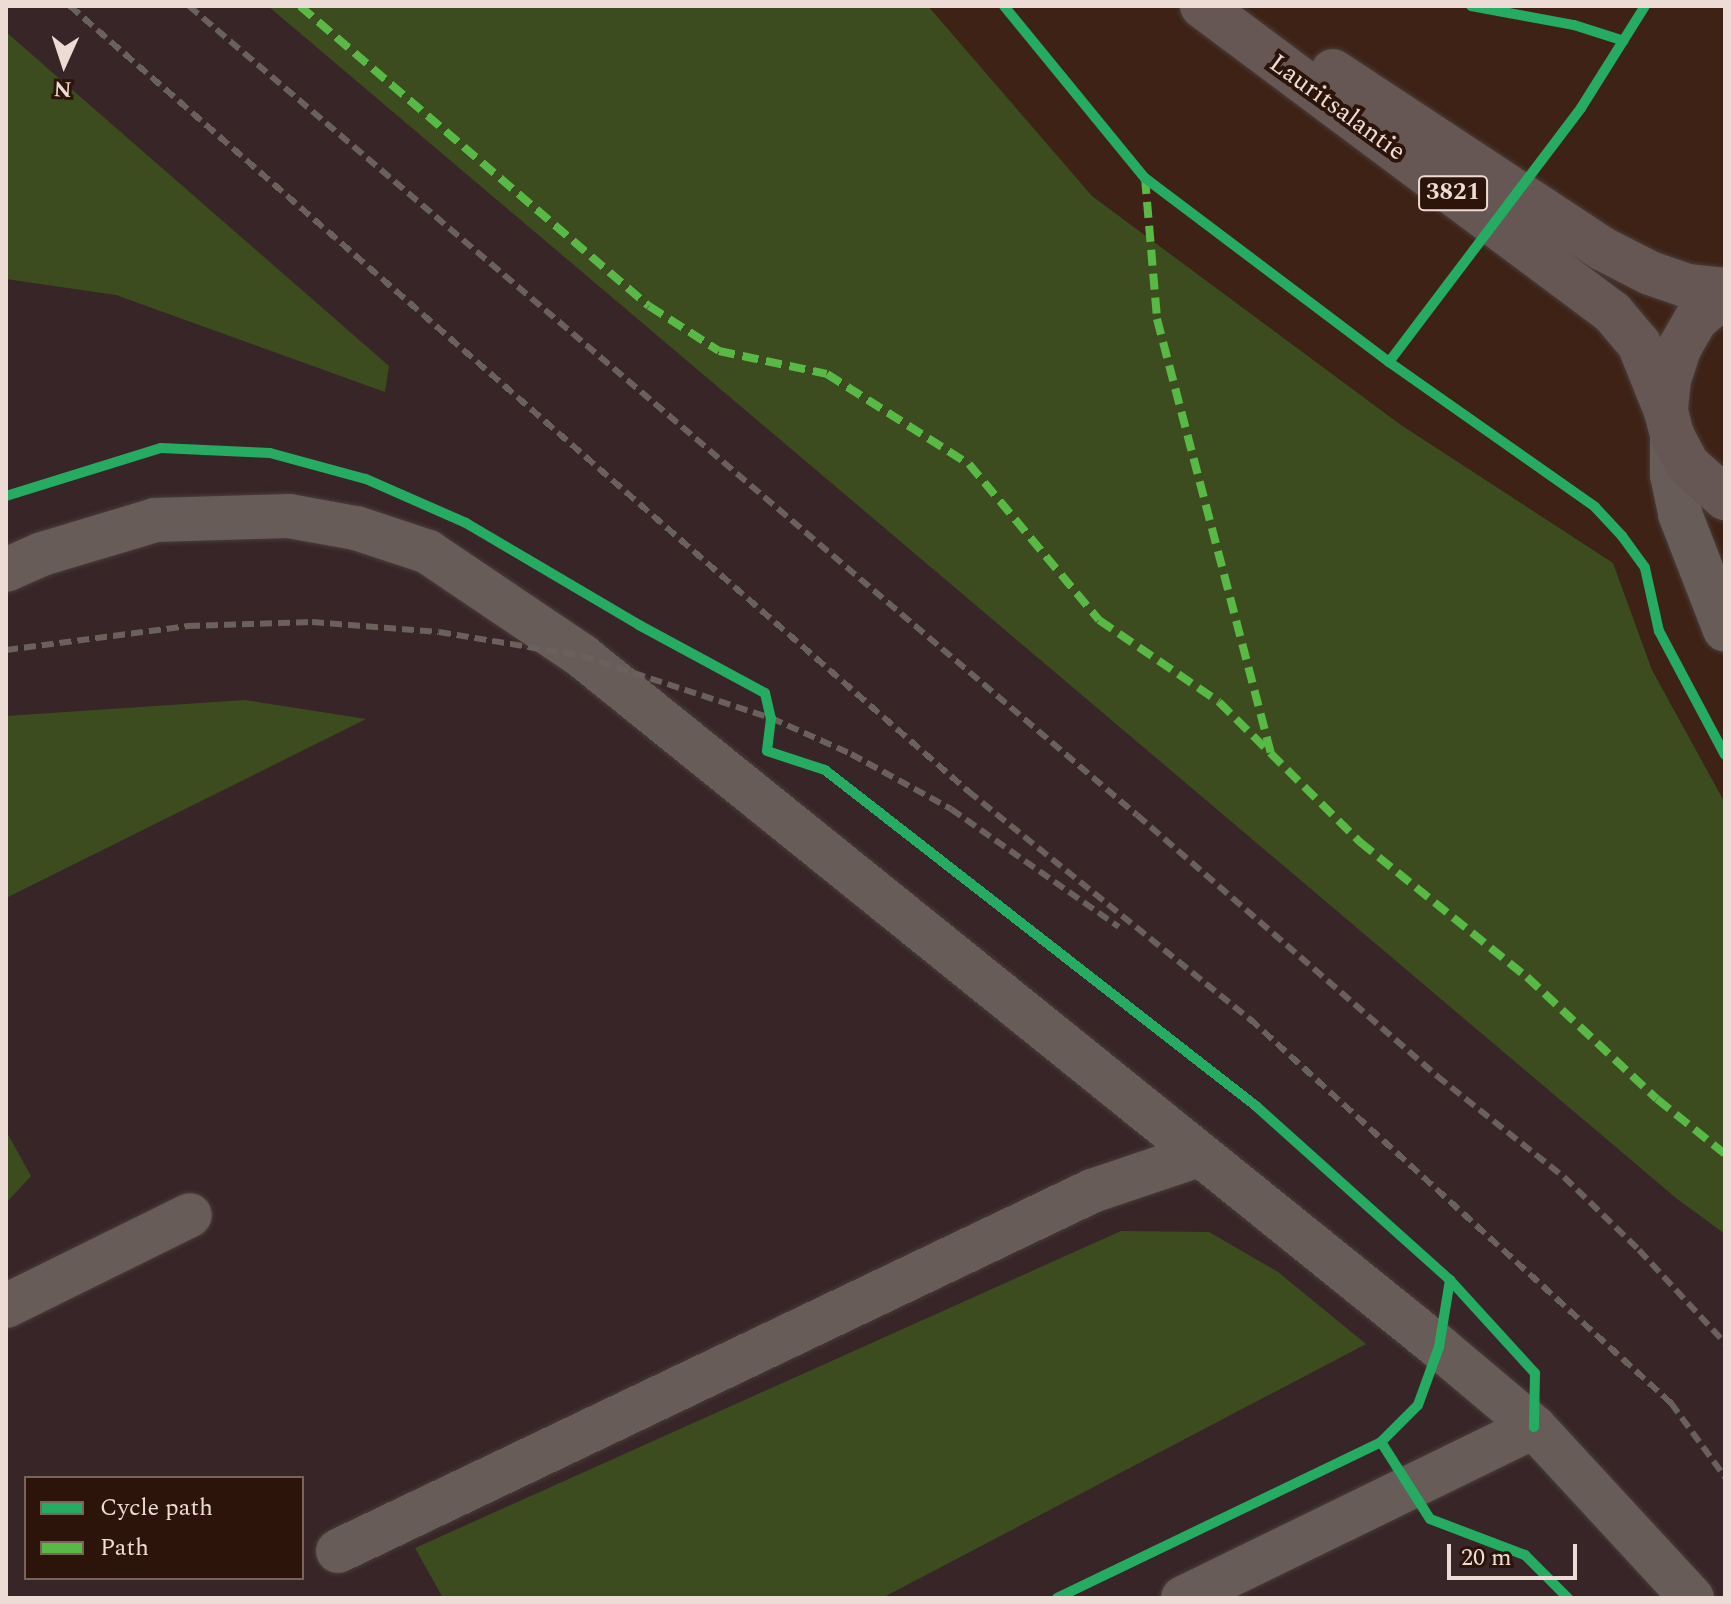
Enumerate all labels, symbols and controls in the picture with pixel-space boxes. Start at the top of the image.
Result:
north arrow [24,24,104,104]
street label: Lauritsalantie [1263,48,1411,168]
text: N [53,72,73,105]
road number: 3821 [1417,173,1489,213]
legend [24,1476,304,1580]
text: Cycle path [100,1490,213,1526]
scale bar [1451,1528,1581,1578]
text: Path [100,1530,149,1566]
text: 20 m [1461,1540,1512,1576]

